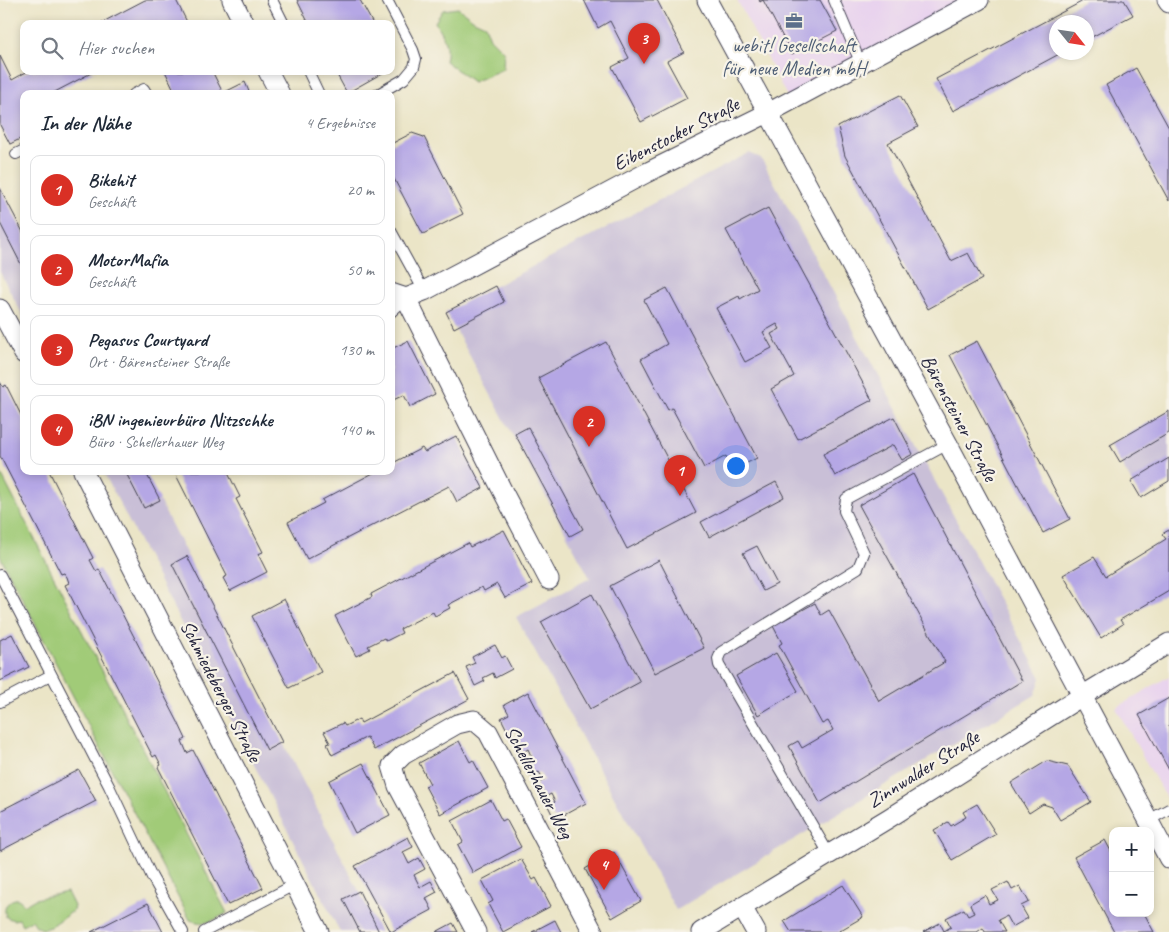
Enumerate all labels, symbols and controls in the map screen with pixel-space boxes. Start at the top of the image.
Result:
office icon: webit! Gesellschaft für neue Medien mbH [784,11,804,31]
north arrow [1049,15,1094,60]
search box [20,20,395,75]
pin: 3 [628,23,660,64]
place label: webit! Gesellschaft für neue Medien mbH [722,33,869,81]
icon: search [38,34,66,62]
text: Hier suchen [78,36,154,60]
street label: Eibenstocker Straße [609,91,744,176]
text: In der Nähe [40,110,130,136]
text: 4 Ergebnisse [306,113,375,133]
text: Bikehit [88,168,134,192]
text: 1 [53,180,61,200]
text: 20 m [347,180,374,200]
text: Geschäft [88,192,136,212]
text: MotorMafia [88,248,168,272]
text: 2 [53,260,61,280]
text: 50 m [347,260,374,280]
text: Geschäft [88,272,136,292]
text: Pegasus Courtyard [88,328,208,352]
text: 3 [53,340,61,360]
text: 130 m [340,340,374,360]
street label: Bärensteiner Straße [915,351,1003,487]
text: Ort · Bärensteiner Straße [88,352,229,372]
pin: 2 [573,406,605,447]
text: iBN ingenieurbüro Nitzschke [88,408,273,432]
text: 4 [53,420,61,440]
text: 140 m [340,420,374,440]
text: Büro · Schellerhauer Weg [88,432,223,452]
your location [723,453,749,479]
pin: 1 [664,455,696,496]
street label: Schmiedeberger Straße [175,616,268,767]
street label: Schellerhauer Weg [499,722,580,844]
street label: Zinnwalder Straße [862,724,985,813]
map controls [1109,827,1154,917]
button: + [1109,827,1154,872]
pin: 4 [588,849,620,890]
button: − [1109,872,1154,917]

